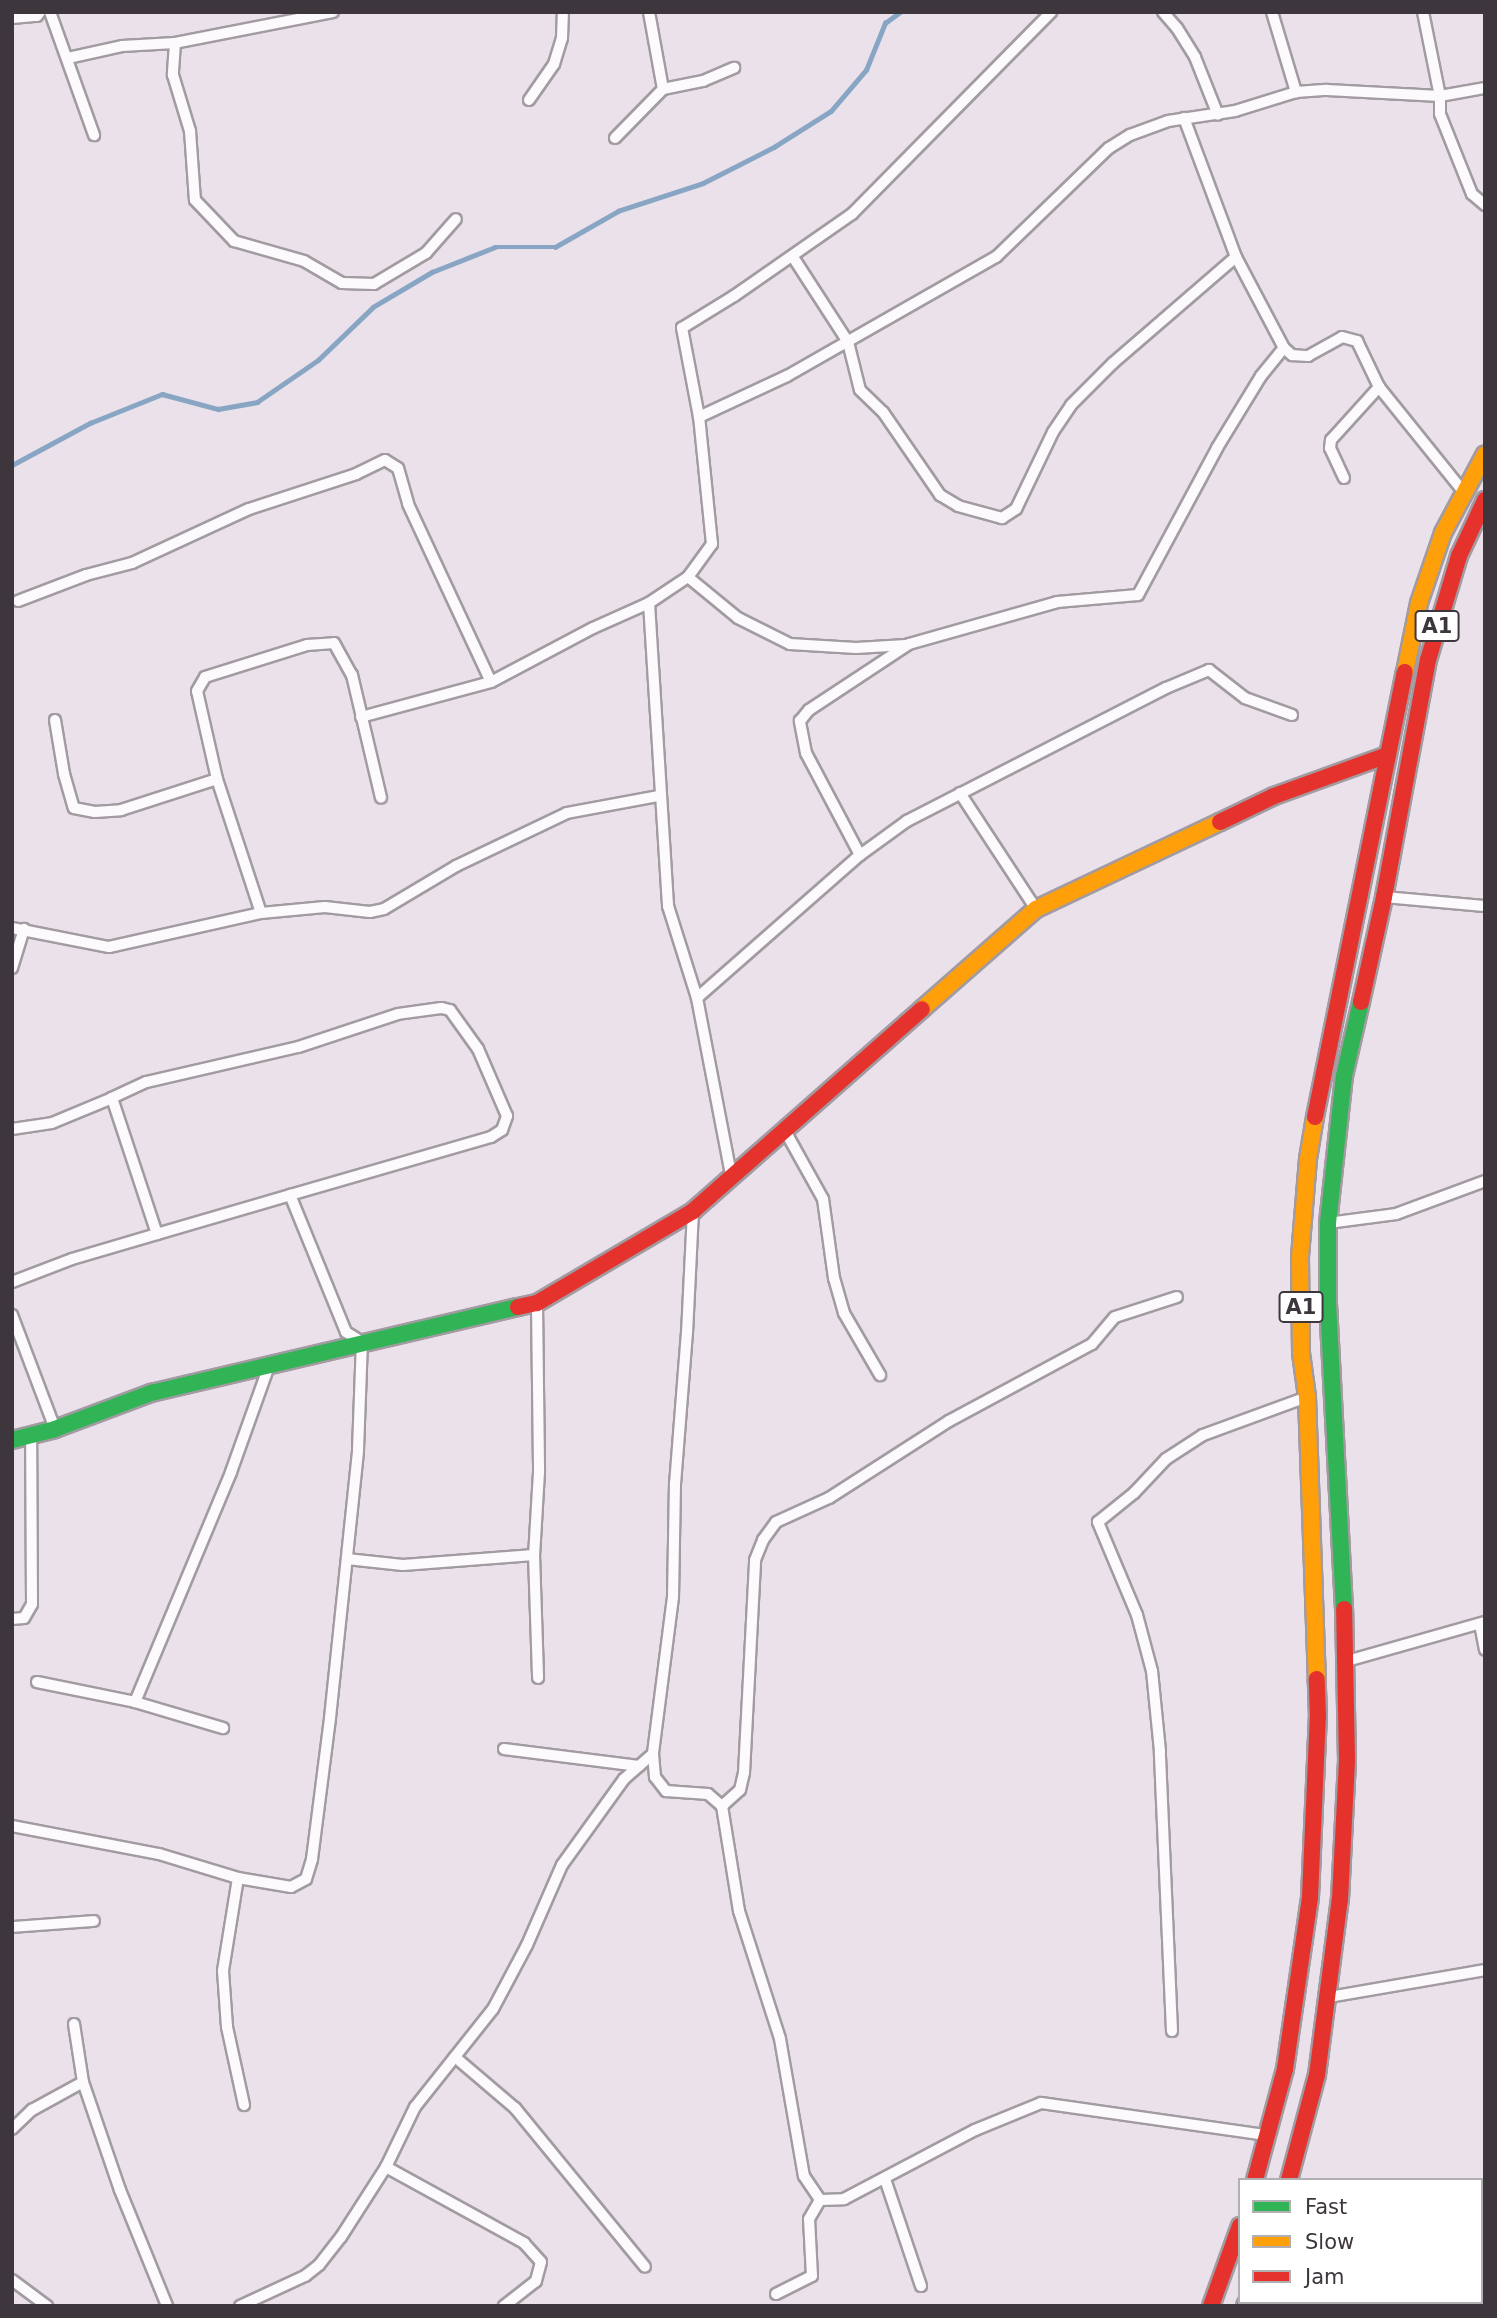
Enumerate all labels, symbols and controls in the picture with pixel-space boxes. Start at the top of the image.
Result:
road number: A1 [1414,608,1460,644]
road number: A1 [1278,1290,1324,1324]
legend [1238,2178,1483,2304]
text: Fast [1305,2195,1347,2219]
text: Slow [1305,2230,1354,2254]
text: Jam [1305,2265,1345,2289]

